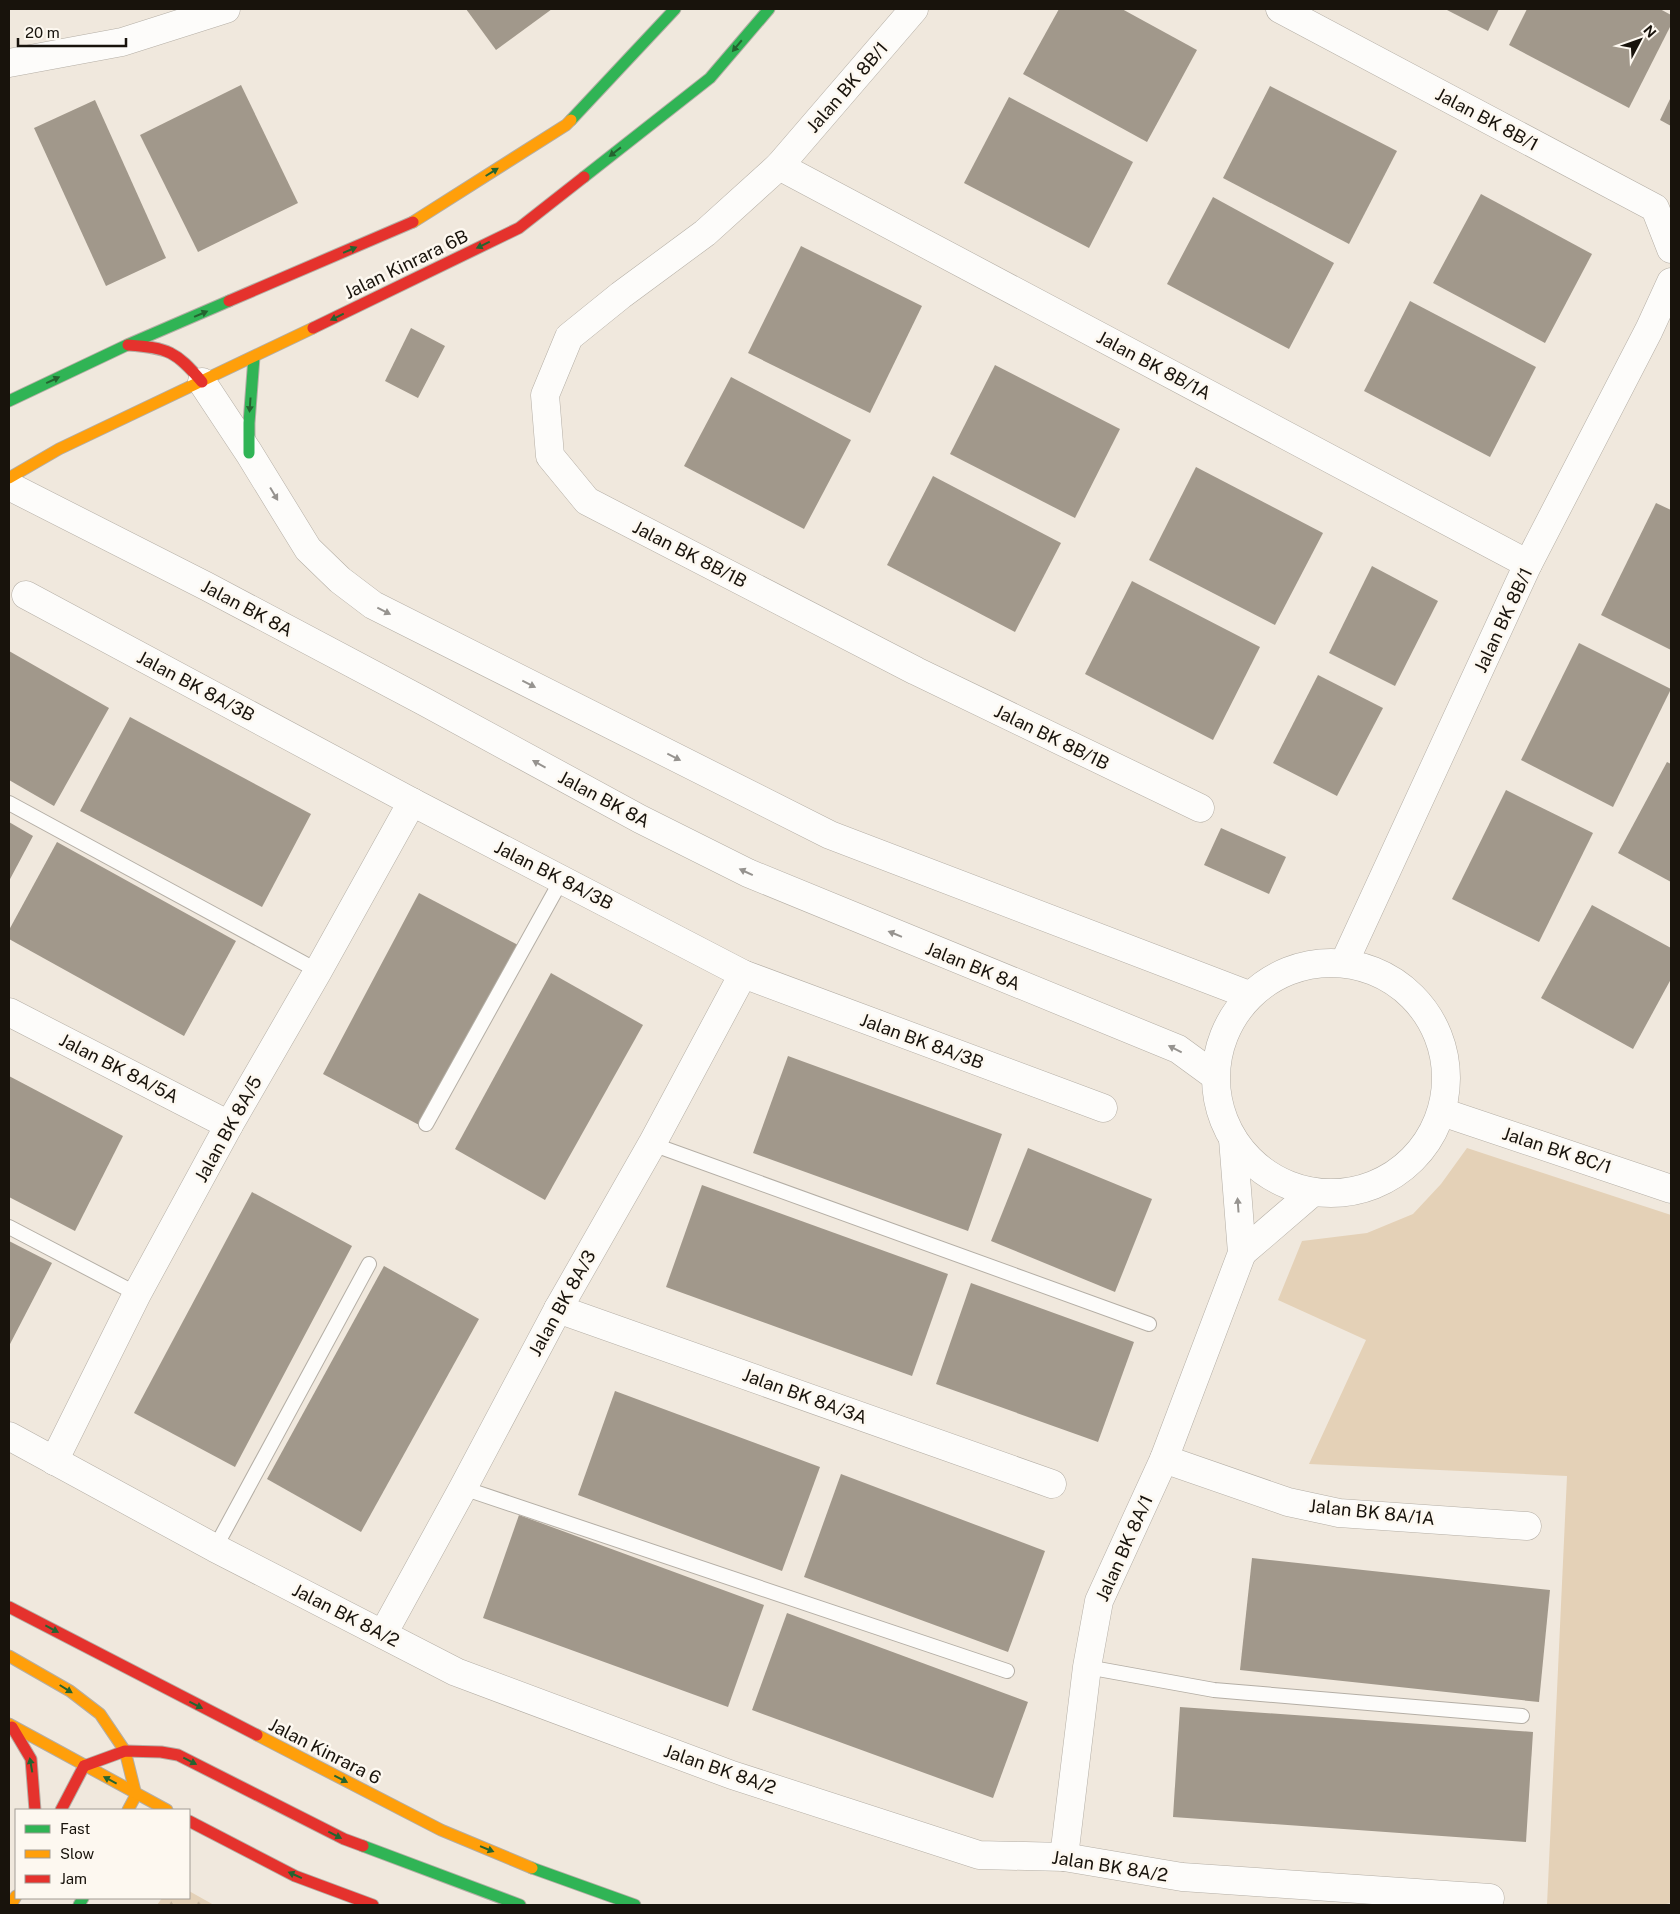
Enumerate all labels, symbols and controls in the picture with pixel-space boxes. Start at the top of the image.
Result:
scale bar [18,15,125,47]
north arrow [1615,15,1665,65]
text: N [1640,22,1659,41]
text: 20 m [25,24,60,41]
street label: Jalan BK 8B/1 [802,37,892,137]
one-way arrow [732,39,743,52]
street label: Jalan BK 8B/1 [1432,83,1542,155]
one-way arrow [609,147,622,158]
one-way arrow [486,167,499,176]
street label: Jalan Kinrara 6B [341,225,471,303]
one-way arrow [476,241,490,249]
one-way arrow [343,245,357,253]
one-way arrow [194,309,208,317]
one-way arrow [330,313,344,321]
street label: Jalan BK 8B/1A [1093,326,1215,404]
one-way arrow [46,376,60,384]
one-way arrow [246,397,254,413]
one-way arrow [270,488,279,501]
street label: Jalan BK 8B/1B [629,516,751,592]
street label: Jalan BK 8B/1 [1470,564,1536,676]
street label: Jalan BK 8A [198,575,296,641]
one-way arrow [377,607,391,615]
street label: Jalan BK 8A/3B [134,646,258,726]
one-way arrow [522,680,536,688]
street label: Jalan BK 8B/1B [991,700,1113,774]
one-way arrow [667,753,681,761]
one-way arrow [532,760,547,768]
street label: Jalan BK 8A [555,766,653,832]
street label: Jalan BK 8A/3B [491,836,617,914]
one-way arrow [738,867,753,876]
one-way arrow [888,930,902,938]
street label: Jalan BK 8A [923,937,1024,995]
street label: Jalan BK 8A/3B [857,1009,987,1073]
street label: Jalan BK 8A/5A [56,1029,182,1107]
one-way arrow [1168,1045,1183,1053]
street label: Jalan BK 8A/5 [190,1072,266,1186]
street label: Jalan BK 8C/1 [1500,1122,1614,1178]
one-way arrow [1234,1197,1242,1213]
street label: Jalan BK 8A/3 [524,1246,600,1360]
street label: Jalan BK 8A/3A [740,1364,870,1428]
street label: Jalan BK 8A/1 [1091,1492,1157,1604]
street label: Jalan BK 8A/1A [1308,1495,1436,1529]
street label: Jalan BK 8A/2 [289,1579,403,1651]
one-way arrow [45,1625,59,1634]
one-way arrow [59,1685,73,1694]
one-way arrow [189,1701,203,1709]
street label: Jalan Kinrara 6 [265,1714,385,1788]
street label: Jalan BK 8A/2 [661,1740,779,1798]
one-way arrow [27,1757,35,1773]
one-way arrow [183,1757,197,1765]
one-way arrow [333,1775,348,1783]
one-way arrow [103,1776,117,1785]
legend [15,1809,190,1899]
text: Fast [60,1820,90,1837]
one-way arrow [328,1831,342,1839]
text: Slow [60,1845,95,1862]
one-way arrow [480,1845,495,1853]
street label: Jalan BK 8A/2 [1050,1846,1170,1886]
text: Jam [60,1870,87,1887]
one-way arrow [288,1871,302,1879]

